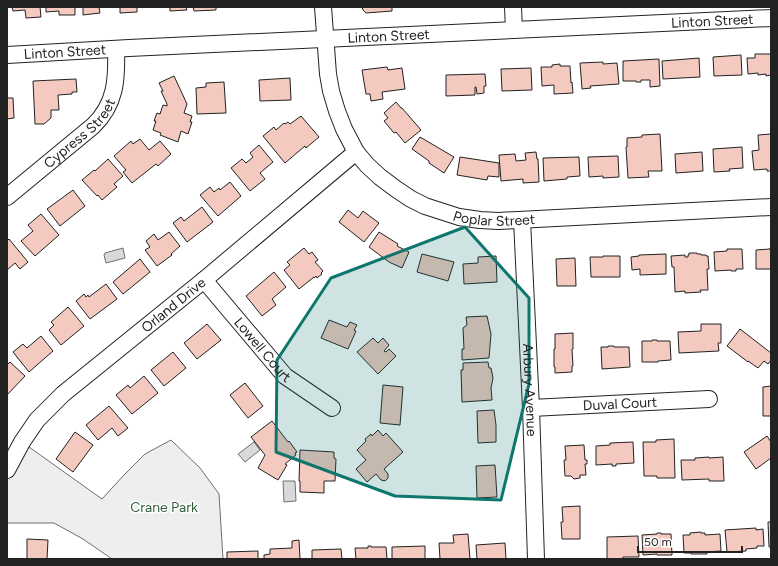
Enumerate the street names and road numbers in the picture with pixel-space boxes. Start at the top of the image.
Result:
street label: Linton Street [671,10,754,31]
street label: Linton Street [347,25,430,46]
street label: Linton Street [23,41,106,63]
street label: Cypress Street [40,96,119,172]
street label: Poplar Street [451,207,535,230]
street label: Orland Drive [138,274,209,336]
street label: Lowell Court [231,314,294,386]
street label: Arbury Avenue [519,343,540,437]
street label: Duval Court [582,393,657,414]

